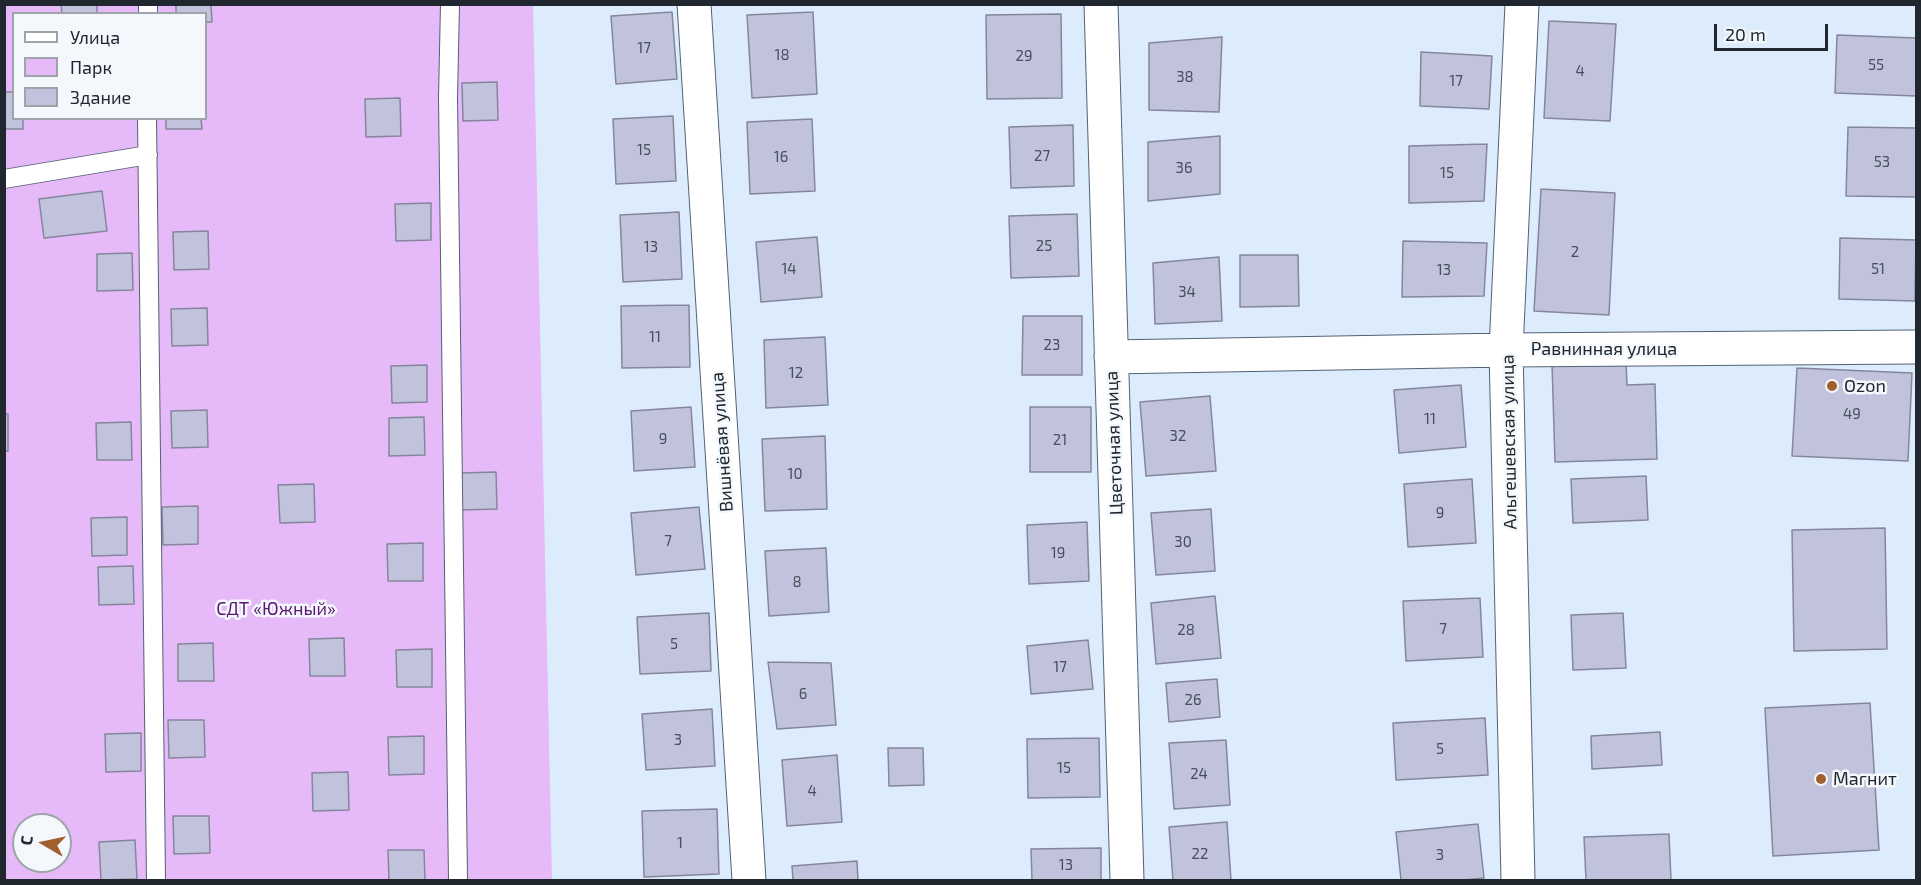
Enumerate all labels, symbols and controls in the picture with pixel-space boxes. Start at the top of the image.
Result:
legend [12,12,207,120]
scale bar [1717,12,1831,50]
text: 20 m [1725,23,1766,45]
text: Улица [70,26,120,48]
house number: 17 [637,39,651,57]
house number: 18 [774,46,790,64]
house number: 29 [1015,47,1033,65]
text: Парк [70,56,112,78]
house number: 55 [1868,56,1884,74]
house number: 4 [1575,62,1585,80]
house number: 38 [1176,68,1194,86]
house number: 17 [1449,72,1463,90]
text: Здание [70,86,131,108]
house number: 15 [637,141,651,159]
house number: 27 [1034,147,1050,165]
house number: 16 [774,148,788,166]
house number: 53 [1874,153,1890,171]
house number: 36 [1176,159,1192,177]
house number: 15 [1440,164,1454,182]
house number: 25 [1036,237,1052,255]
house number: 13 [644,238,658,256]
house number: 2 [1571,243,1579,261]
house number: 14 [781,260,797,278]
house number: 51 [1871,260,1885,278]
house number: 13 [1437,261,1451,279]
house number: 34 [1178,283,1196,301]
house number: 11 [649,328,661,346]
house number: 23 [1044,336,1060,354]
street label: Равнинная улица [1531,338,1677,360]
street label: Альгешевская улица [1497,354,1521,530]
house number: 12 [789,364,803,382]
street label: Цветочная улица [1101,370,1127,516]
street label: Вишнёвая улица [706,371,738,513]
place label: Ozon [1844,375,1886,397]
marker: Ozon [1825,379,1839,393]
house number: 49 [1843,405,1861,423]
house number: 11 [1424,410,1436,428]
house number: 32 [1170,427,1186,445]
house number: 9 [659,430,667,448]
house number: 21 [1053,431,1067,449]
house number: 10 [787,465,803,483]
house number: 9 [1436,504,1444,522]
house number: 7 [664,532,672,550]
house number: 30 [1174,533,1192,551]
house number: 19 [1051,544,1065,562]
house number: 8 [792,573,802,591]
park label: СДТ «Южный» [216,598,336,620]
house number: 7 [1439,620,1447,638]
house number: 28 [1177,621,1195,639]
house number: 5 [670,635,678,653]
house number: 17 [1053,658,1067,676]
house number: 6 [799,685,807,703]
house number: 26 [1184,691,1202,709]
house number: 3 [674,731,682,749]
house number: 5 [1436,740,1444,758]
house number: 15 [1057,759,1071,777]
house number: 24 [1190,765,1208,783]
place label: Магнит [1833,768,1897,790]
marker: Магнит [1814,772,1828,786]
house number: 4 [807,782,817,800]
north arrow [12,813,72,873]
text: С [16,834,36,847]
house number: 1 [677,834,683,852]
house number: 22 [1192,845,1208,863]
house number: 3 [1436,846,1444,864]
house number: 13 [1059,856,1073,874]

